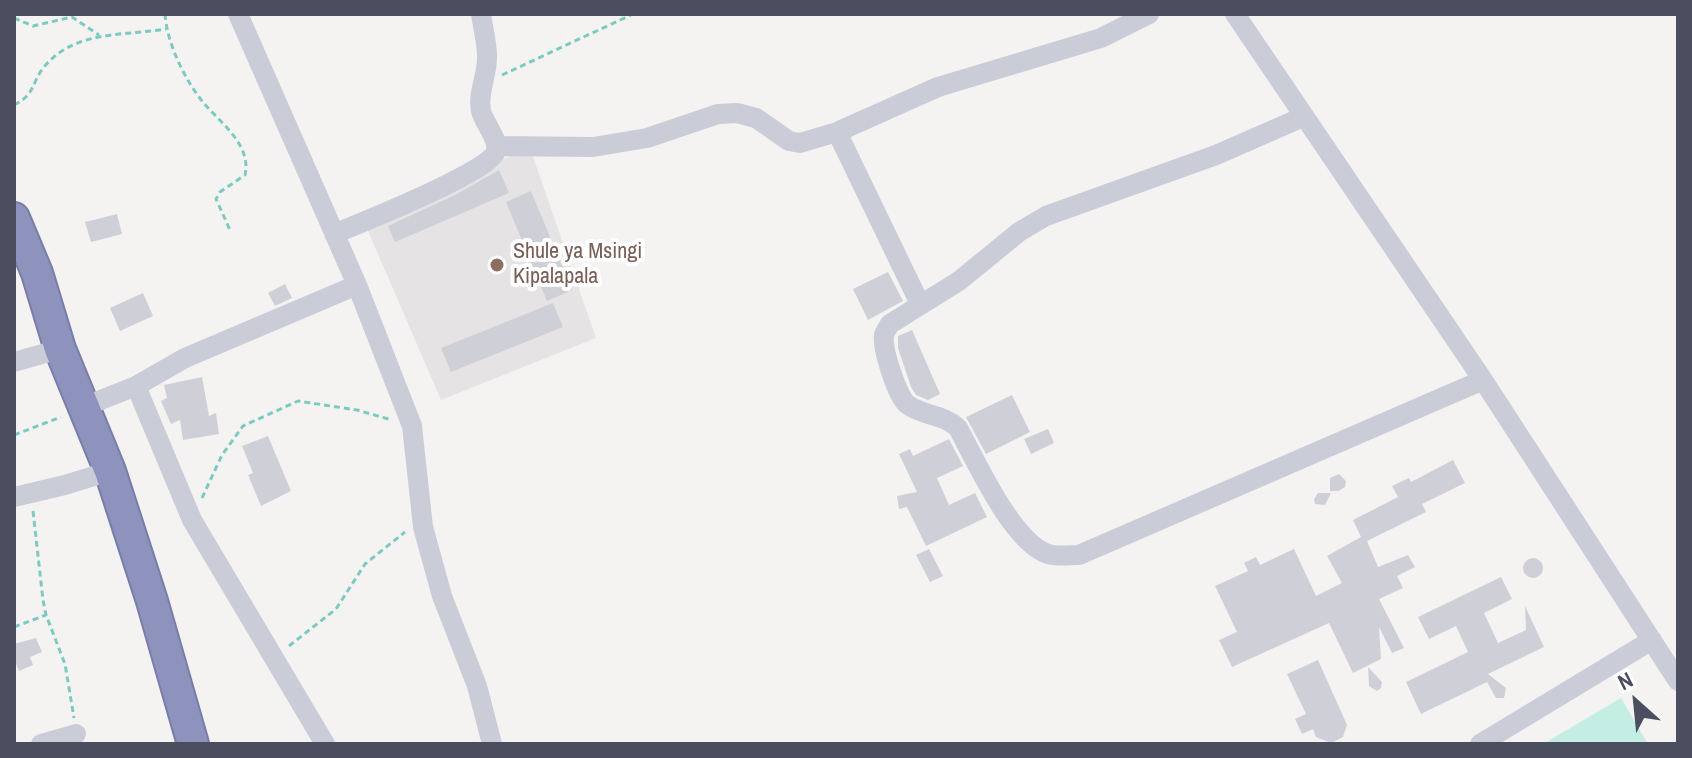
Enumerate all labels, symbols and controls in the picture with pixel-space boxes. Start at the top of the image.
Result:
place label: Shule ya Msingi Kipalapala [513,239,642,290]
marker: Shule ya Msingi Kipalapala [488,256,506,274]
north arrow [1596,662,1676,742]
text: N [1612,664,1638,697]

